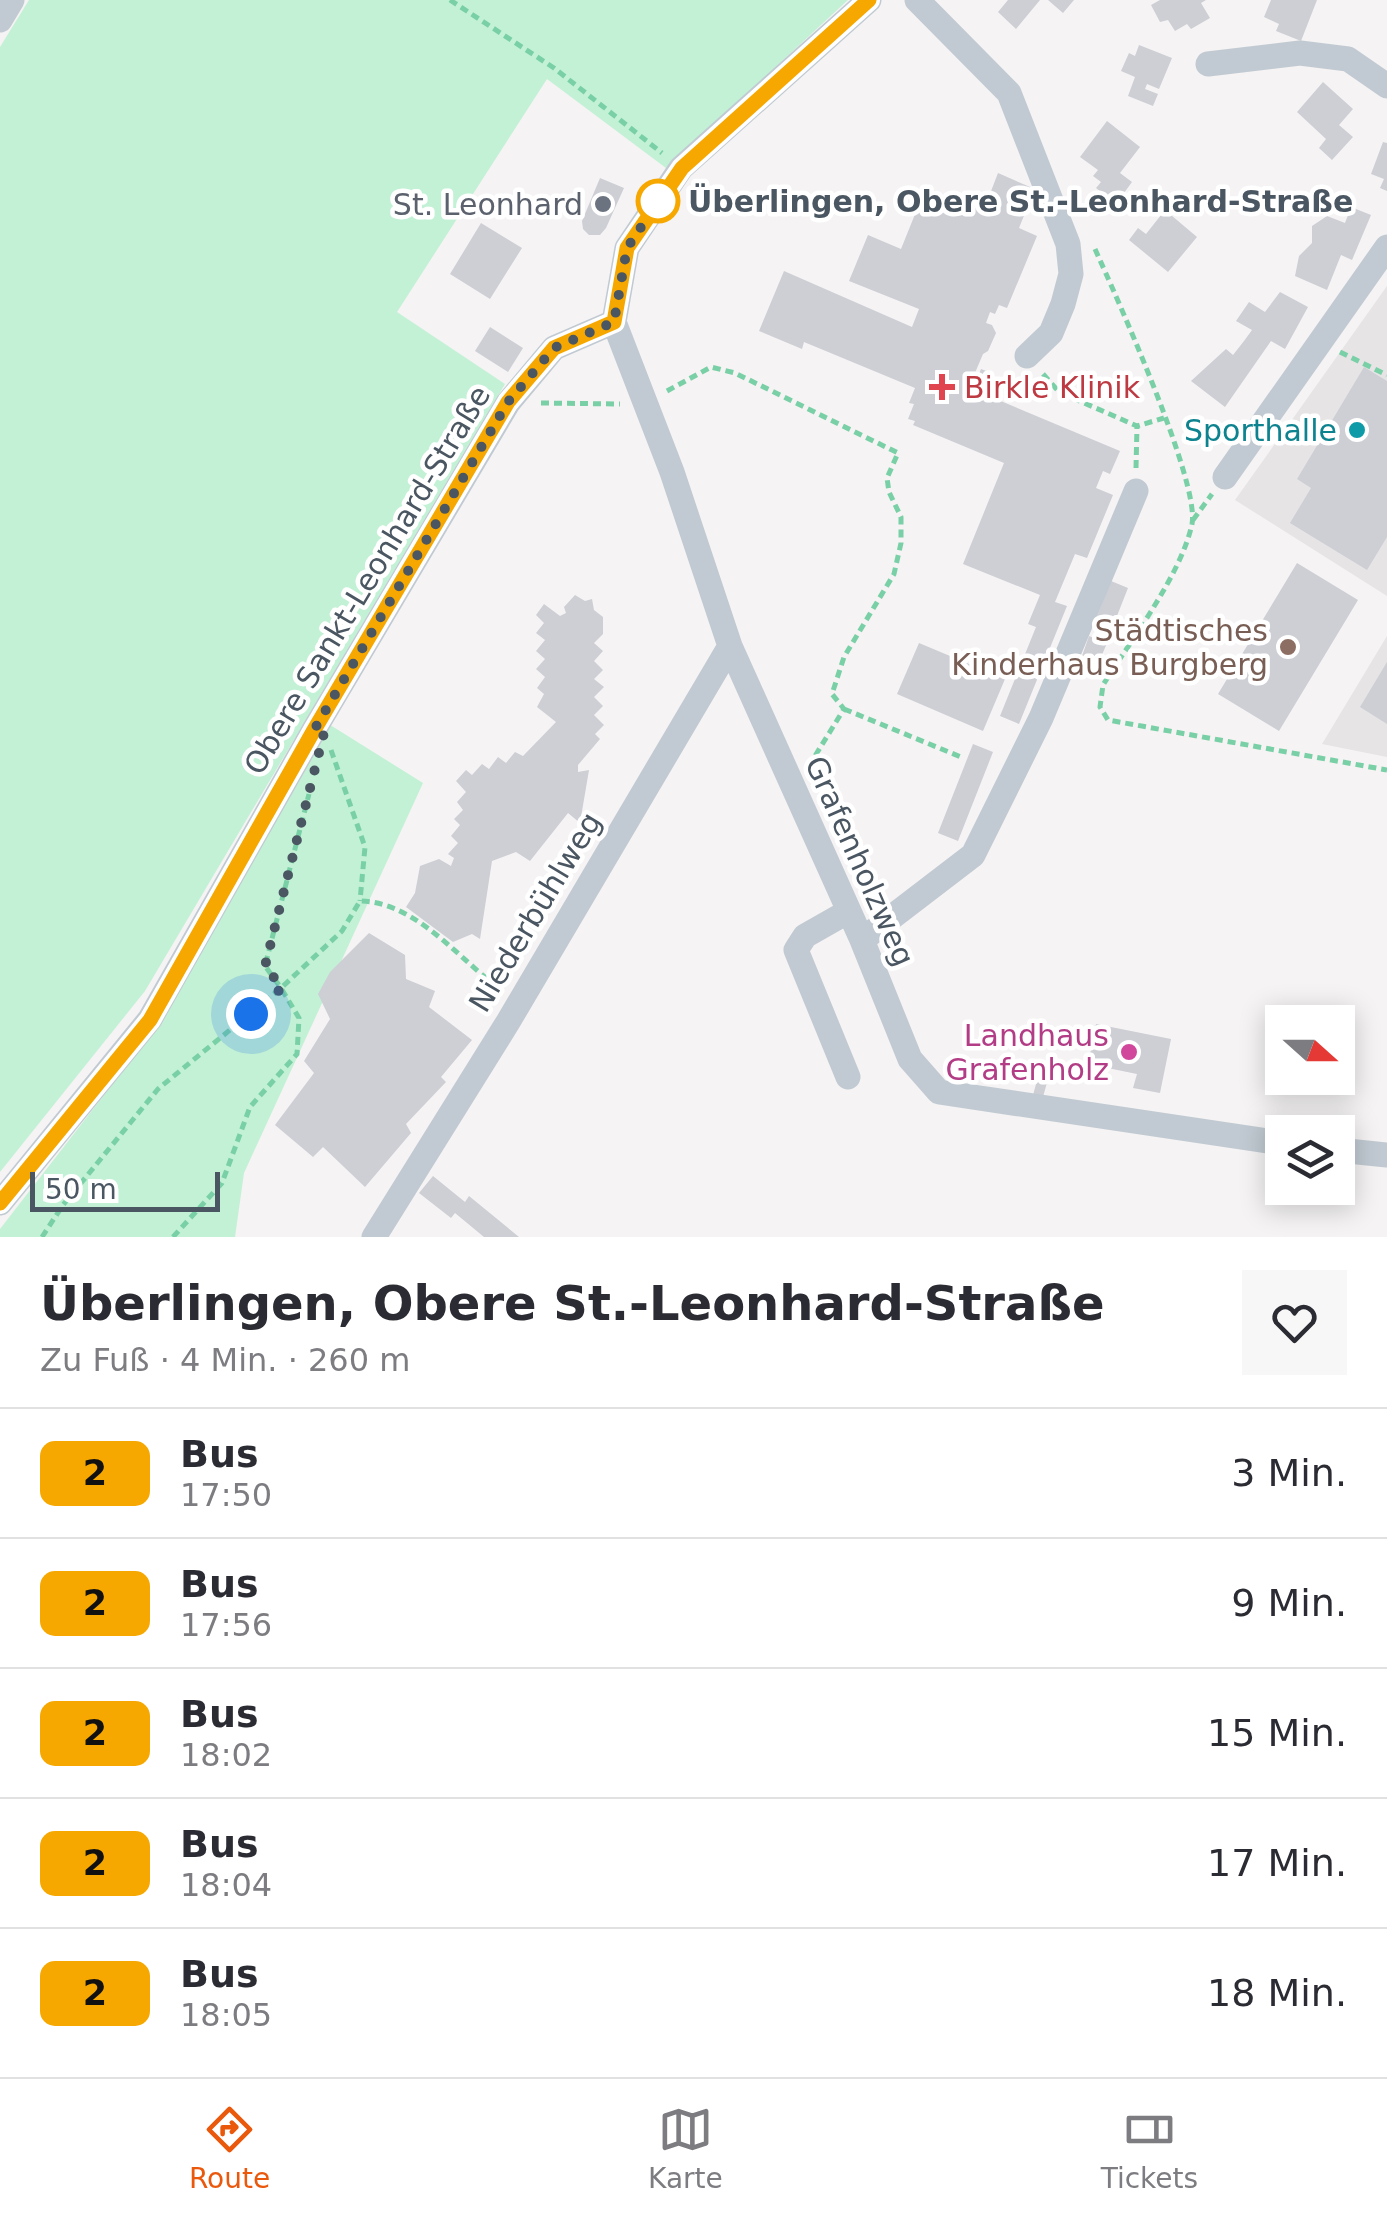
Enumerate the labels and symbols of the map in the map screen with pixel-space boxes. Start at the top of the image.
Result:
marker: Überlingen, Obere St.-Leonhard-Straße [637,180,679,222]
place label: Überlingen, Obere St.-Leonhard-Straße [688,183,1353,219]
place label: St. Leonhard [393,187,583,222]
marker: St. Leonhard [592,193,614,215]
place label: Birkle Klinik [964,370,1141,405]
marker: Birkle Klinik [929,374,955,400]
street label: Obere Sankt-Leonhard-Straße [237,379,497,781]
place label: Sporthalle [1184,413,1337,448]
marker: Sporthalle [1346,419,1368,441]
place label: Städtisches Kinderhaus Burgberg [951,613,1268,682]
marker: Städtisches Kinderhaus Burgberg [1277,636,1299,658]
street label: Grafenholzweg [798,751,922,971]
street label: Niederbühlweg [462,806,608,1018]
your location [226,989,276,1039]
north arrow [1265,1005,1355,1095]
place label: Landhaus Grafenholz [946,1018,1109,1087]
marker: Landhaus Grafenholz [1118,1041,1140,1063]
scale bar [30,1167,220,1212]

